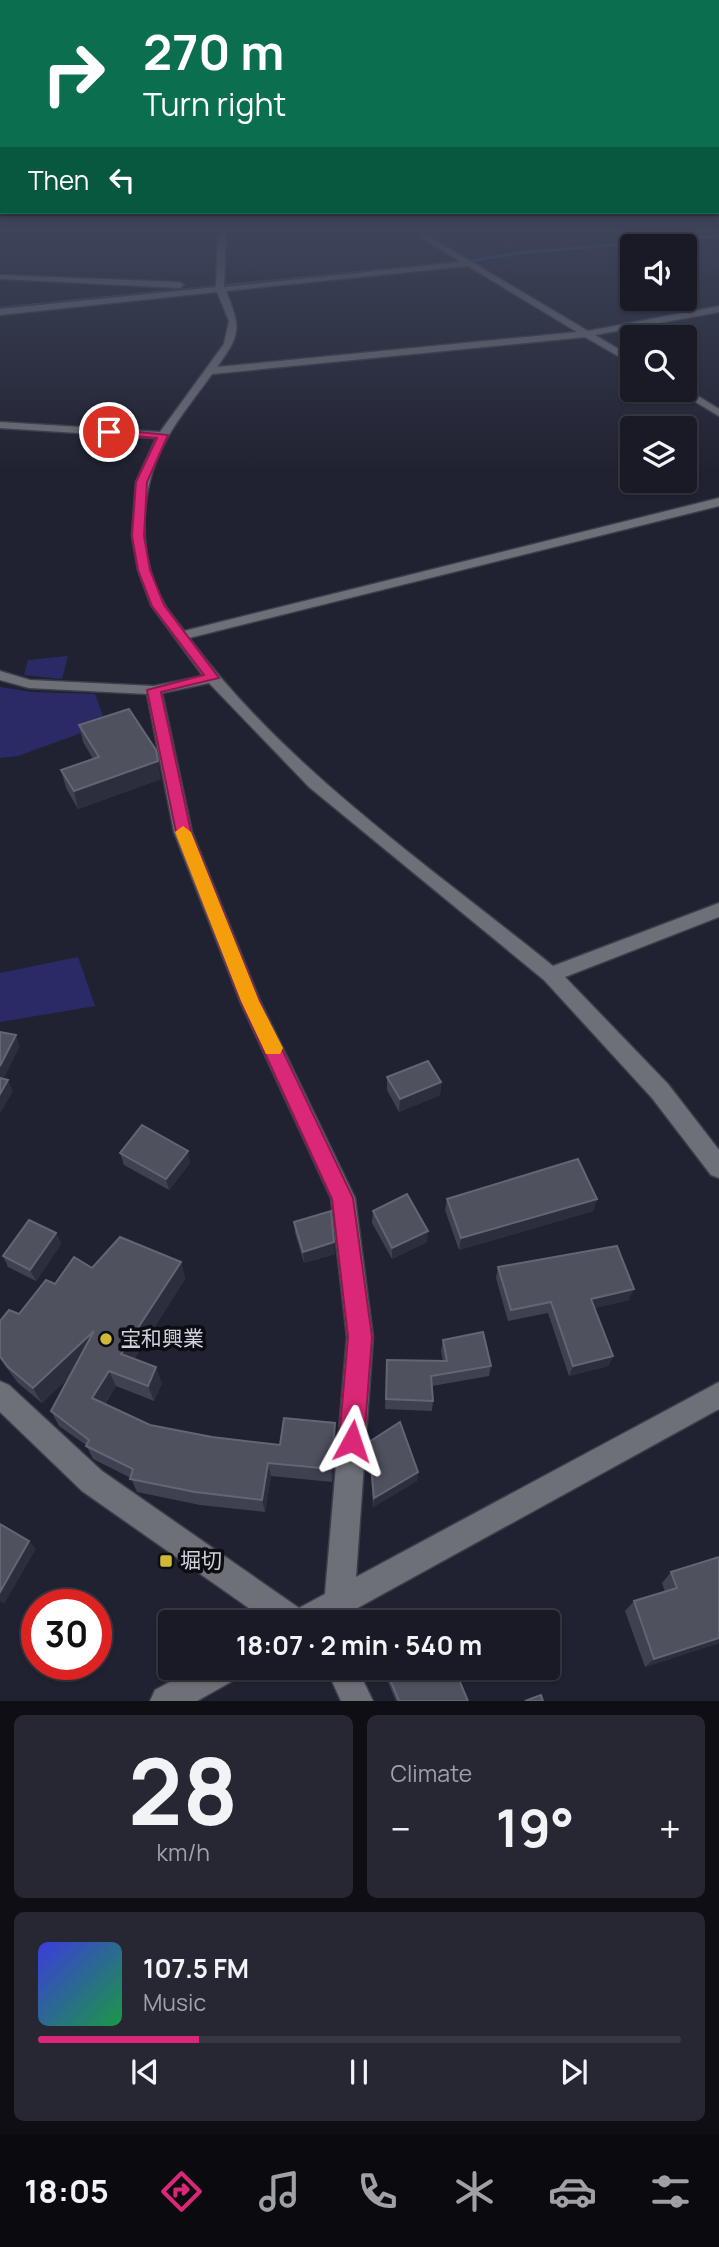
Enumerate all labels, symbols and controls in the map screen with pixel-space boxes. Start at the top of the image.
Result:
text: 270 m [143,18,284,85]
icon: right [28,28,119,119]
text: Turn right [143,82,286,126]
icon: left [103,161,141,199]
text: Then [28,162,89,198]
map controls [620,234,697,493]
button: sound [620,234,697,311]
button: search [620,325,697,402]
pin [79,402,139,462]
icon: arrive [90,413,128,451]
button: layers [620,416,697,493]
place label: 宝和興業 [120,1324,204,1352]
marker: 宝和興業 [98,1331,114,1347]
position arrow [315,1404,389,1478]
place label: 堀切 [180,1546,222,1574]
marker: 堀切 [158,1553,174,1569]
speed limit sign: 30 [21,1589,112,1680]
text: 18:07 · 2 min · 540 m [236,1627,482,1663]
text: 28 [128,1728,238,1852]
text: Climate [391,1757,472,1789]
text: 19° [496,1792,574,1863]
text: − [391,1802,411,1854]
text: + [659,1802,681,1854]
text: km/h [157,1836,210,1868]
text: 107.5 FM [143,1950,249,1986]
text: Music [143,1986,206,2018]
icon: previous [126,2053,164,2091]
icon: pause [340,2053,378,2091]
icon: next [555,2053,593,2091]
icon: directions [157,2167,206,2216]
icon: music [255,2167,304,2216]
icon: phone [353,2167,402,2216]
icon: climate [450,2167,499,2216]
icon: car [548,2167,597,2216]
icon: filters [646,2167,695,2216]
text: 18:05 [24,2169,109,2213]

